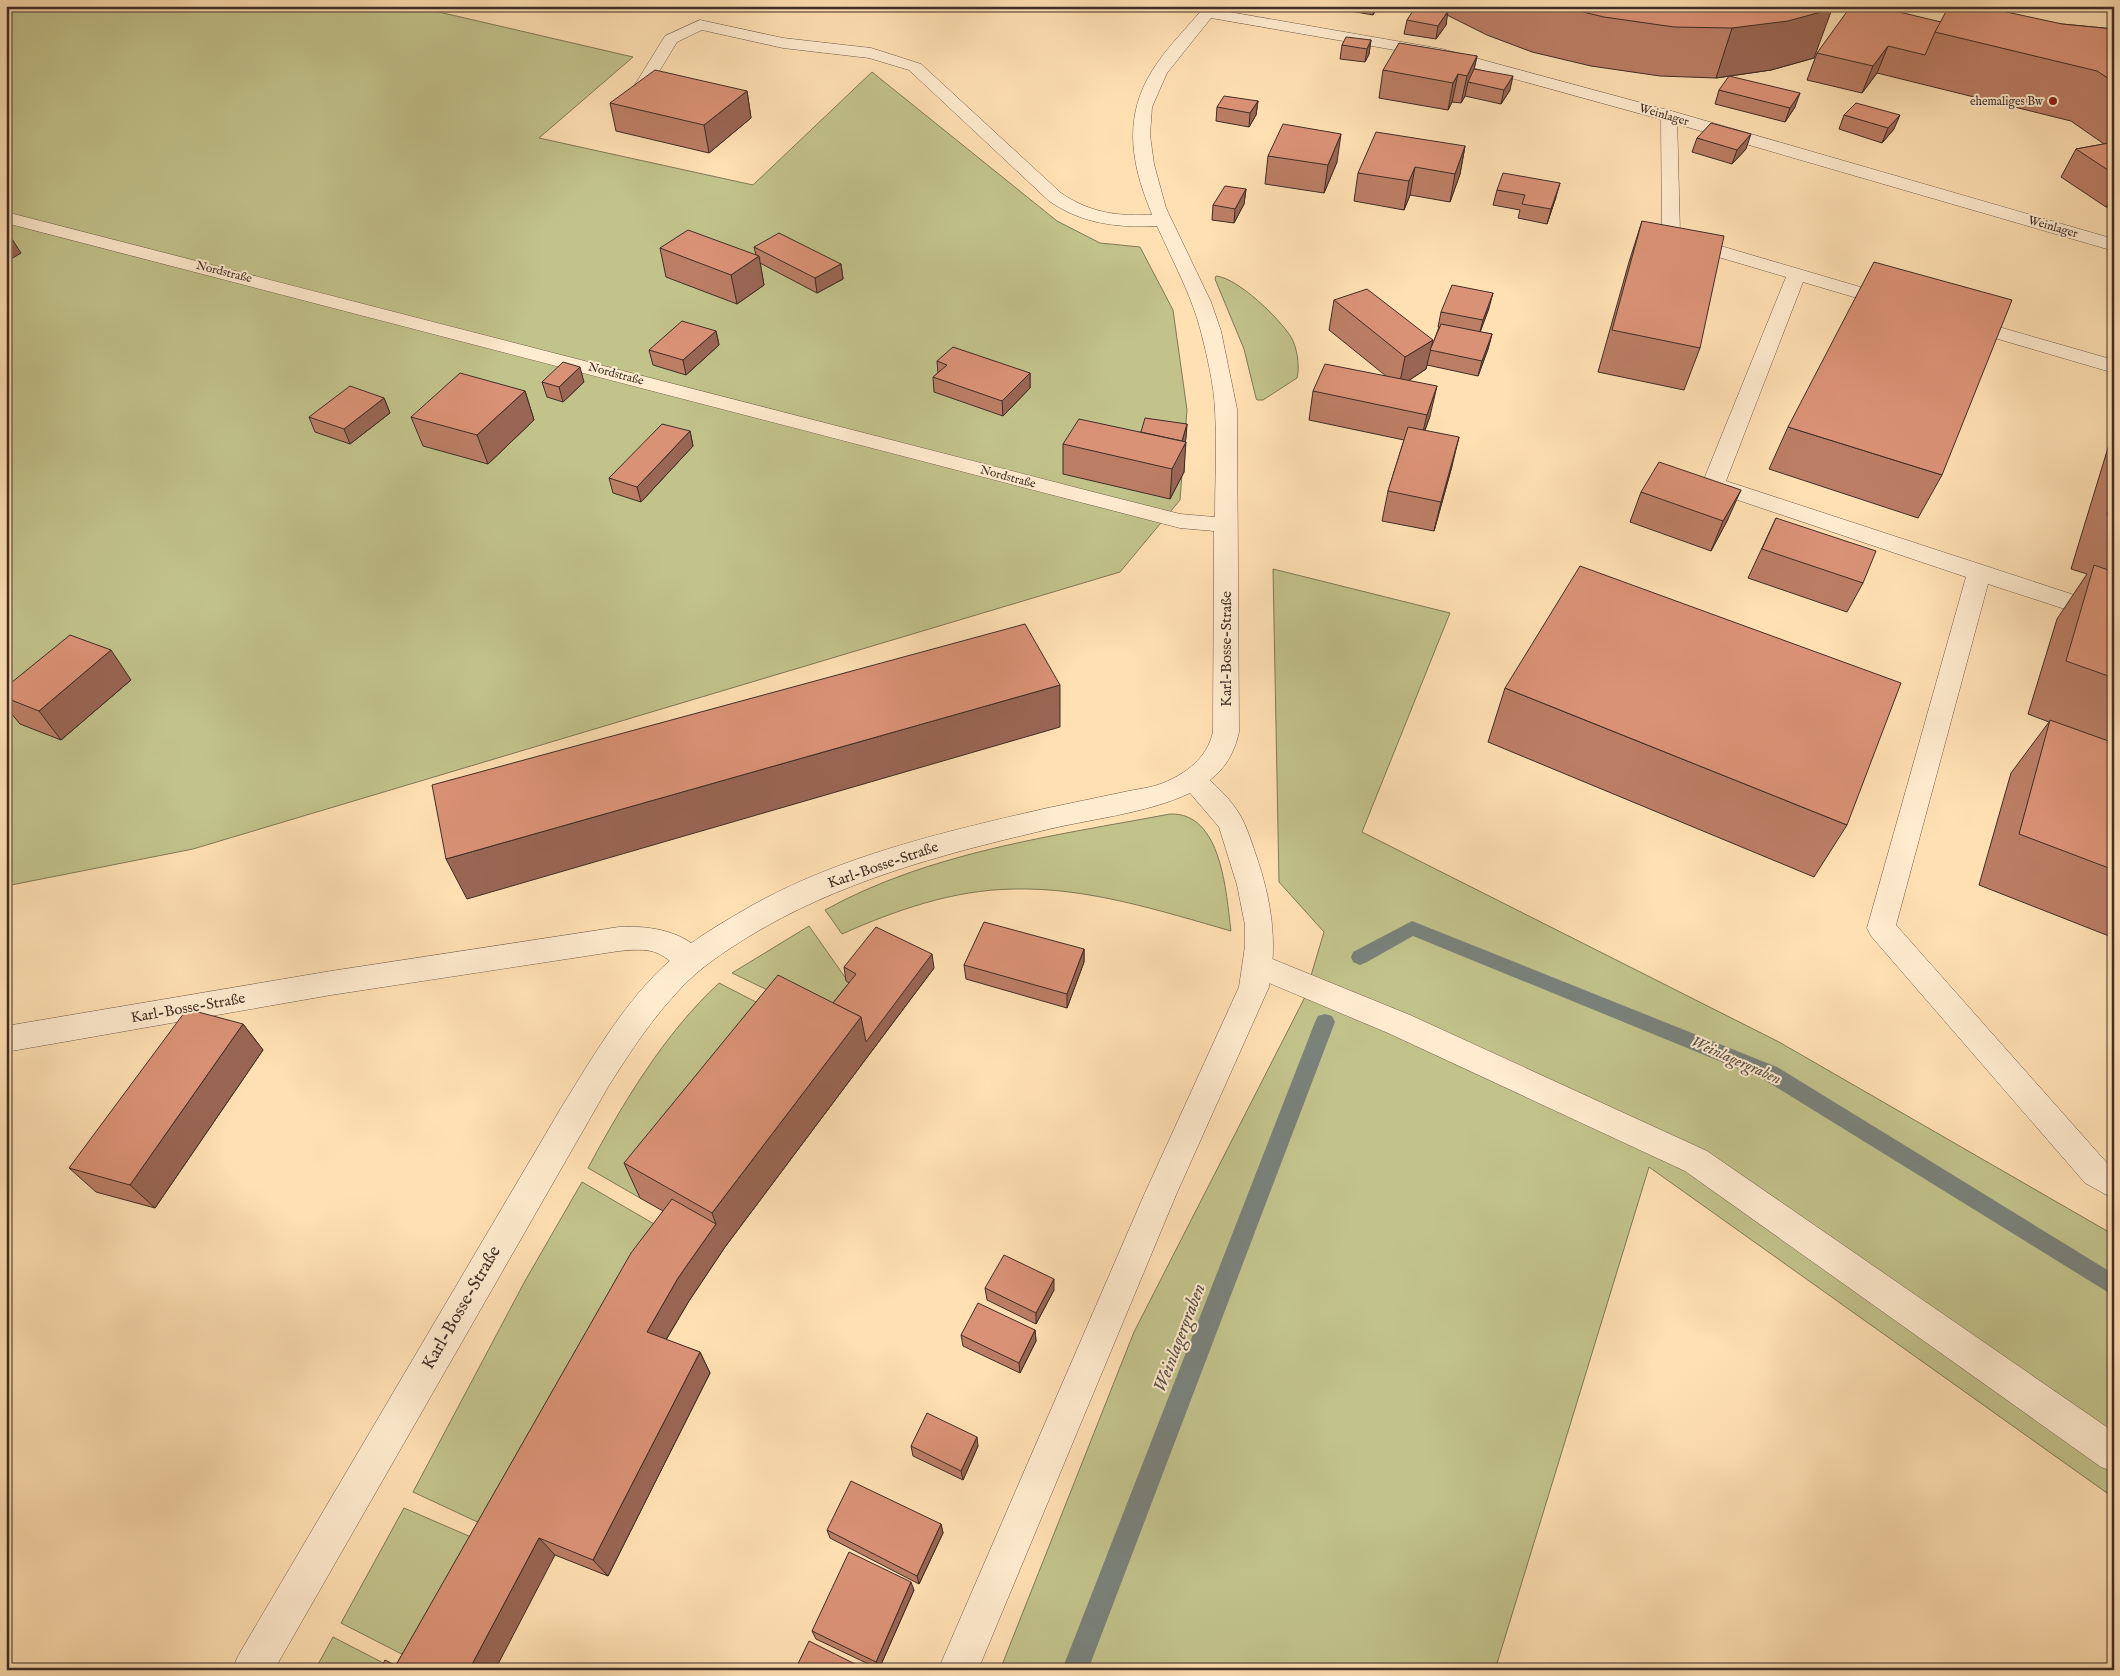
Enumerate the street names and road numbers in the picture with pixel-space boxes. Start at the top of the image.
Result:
street label: Weinlager [1637,101,1691,129]
street label: Weinlager [2026,213,2080,241]
street label: Nordstraße [195,258,254,286]
street label: Nordstraße [587,359,646,389]
street label: Nordstraße [979,462,1038,492]
street label: Karl-Bosse-Straße [1217,591,1236,707]
street label: Karl-Bosse-Straße [825,837,941,893]
street label: Karl-Bosse-Straße [129,989,247,1027]
street label: Karl-Bosse-Straße [417,1242,507,1374]

